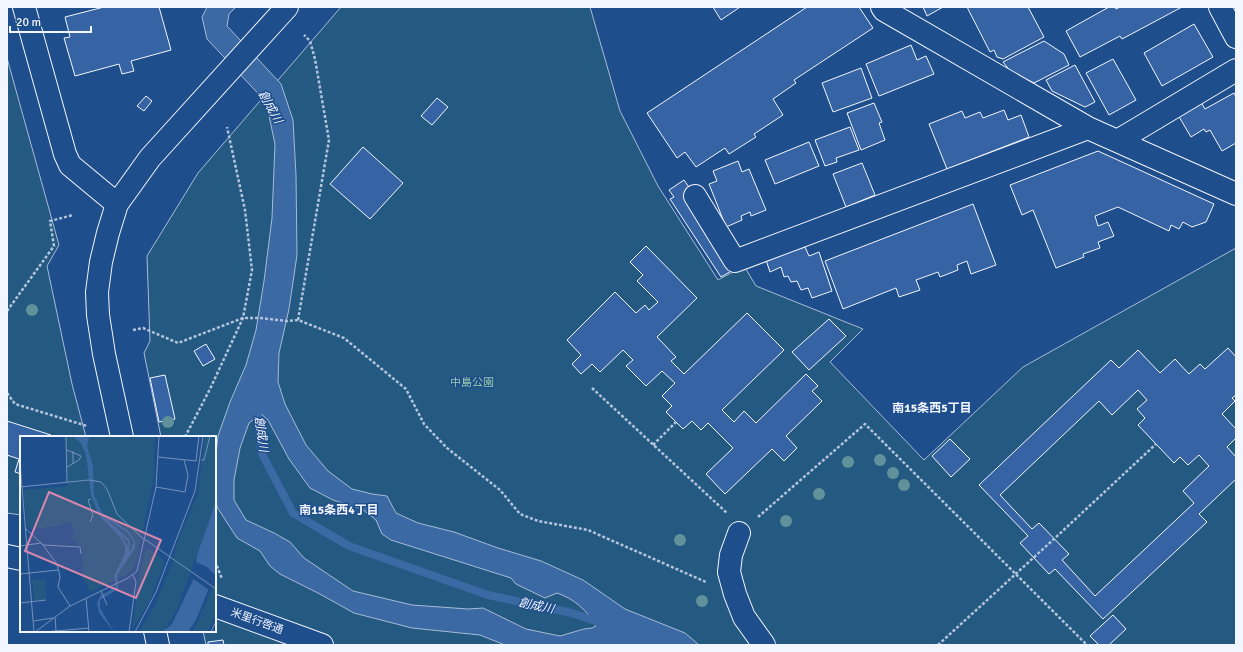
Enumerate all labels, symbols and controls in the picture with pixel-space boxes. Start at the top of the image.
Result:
scale bar [10,8,91,34]
text: 20 m [16,15,41,30]
water label: 創成川 [255,88,286,128]
park label: 中島公園 [450,376,494,389]
district label: 南15条西5丁目 [892,401,972,416]
water label: 創成川 [251,415,271,455]
inset map [20,436,216,632]
district label: 南15条西4丁目 [299,503,379,518]
water label: 創成川 [517,595,557,617]
street label: 米里行啓通 [229,605,285,637]

